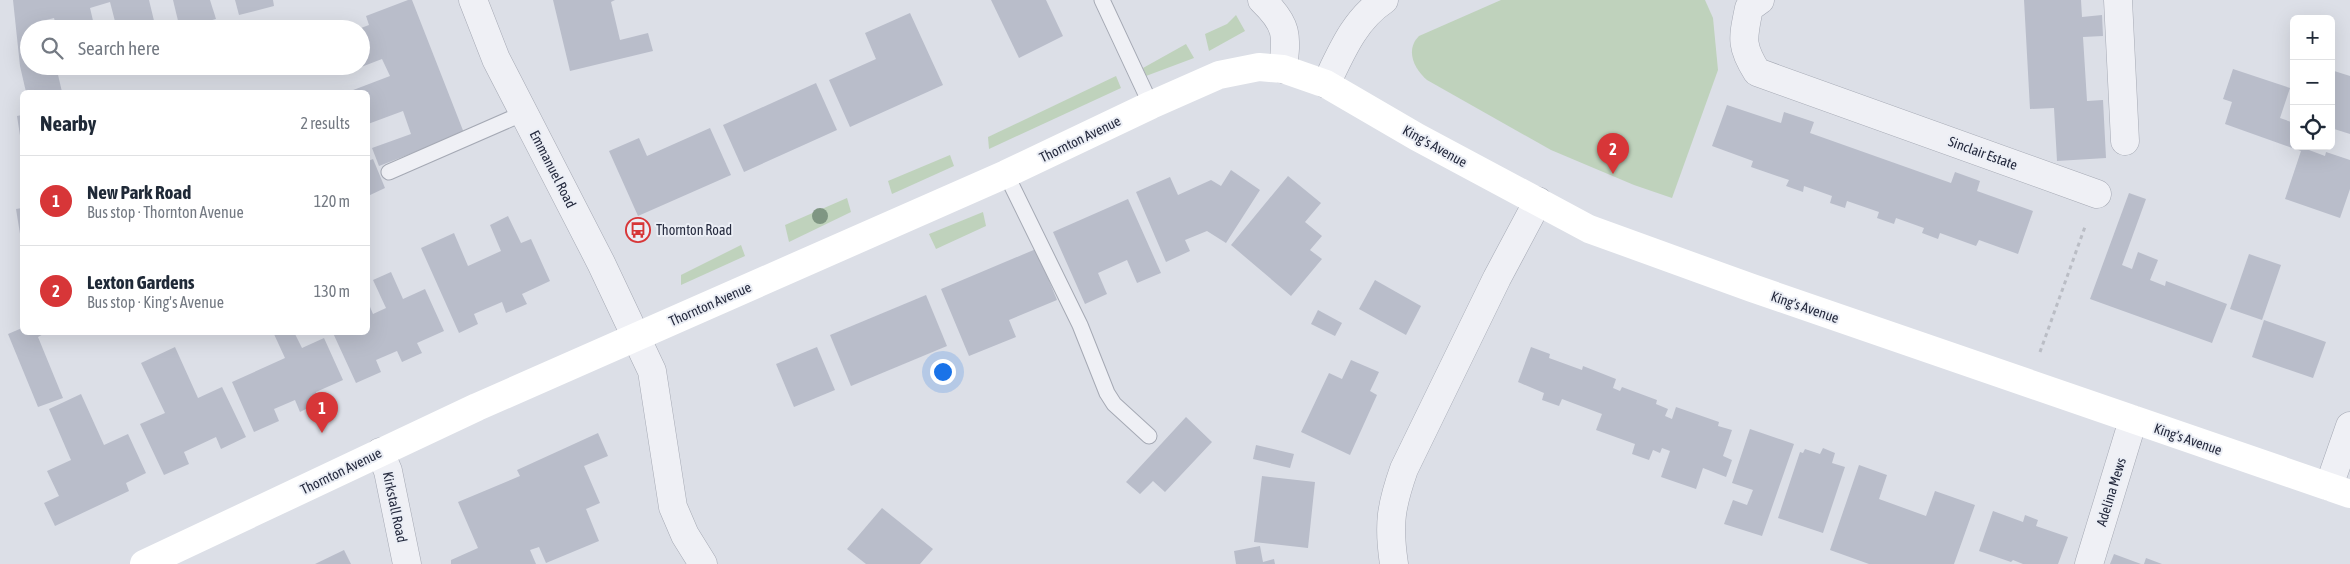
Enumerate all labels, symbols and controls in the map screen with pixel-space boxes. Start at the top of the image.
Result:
map controls [2290,15,2335,150]
button: + [2290,15,2335,60]
search box [20,20,370,75]
icon: search [38,34,66,62]
text: Search here [78,37,160,59]
button: − [2290,60,2335,105]
button: locate [2290,105,2335,150]
text: Nearby [40,111,96,135]
street label: Thornton Avenue [1037,113,1123,165]
text: 2 results [300,114,350,132]
street label: King's Avenue [1400,122,1470,170]
street label: Emmanuel Road [527,128,579,210]
pin: 2 [1597,133,1629,174]
street label: Sinclair Estate [1946,133,2020,173]
text: New Park Road [87,181,191,203]
text: 1 [52,192,60,210]
text: 120 m [314,192,350,210]
text: Bus stop · Thornton Avenue [87,203,244,221]
bus stop icon: Thornton Road [625,217,651,243]
place label: Thornton Road [656,222,732,238]
text: Lexton Gardens [87,271,195,293]
street label: Thornton Avenue [667,279,753,329]
text: 2 [52,282,60,300]
text: 130 m [314,282,350,300]
street label: King's Avenue [1769,288,1841,326]
text: Bus stop · King's Avenue [87,293,224,311]
your location [930,359,956,385]
pin: 1 [306,392,338,433]
street label: King's Avenue [2152,420,2224,458]
street label: Thornton Avenue [298,445,384,497]
street label: Adelina Mews [2093,456,2129,528]
street label: Kirkstall Road [380,470,410,544]

